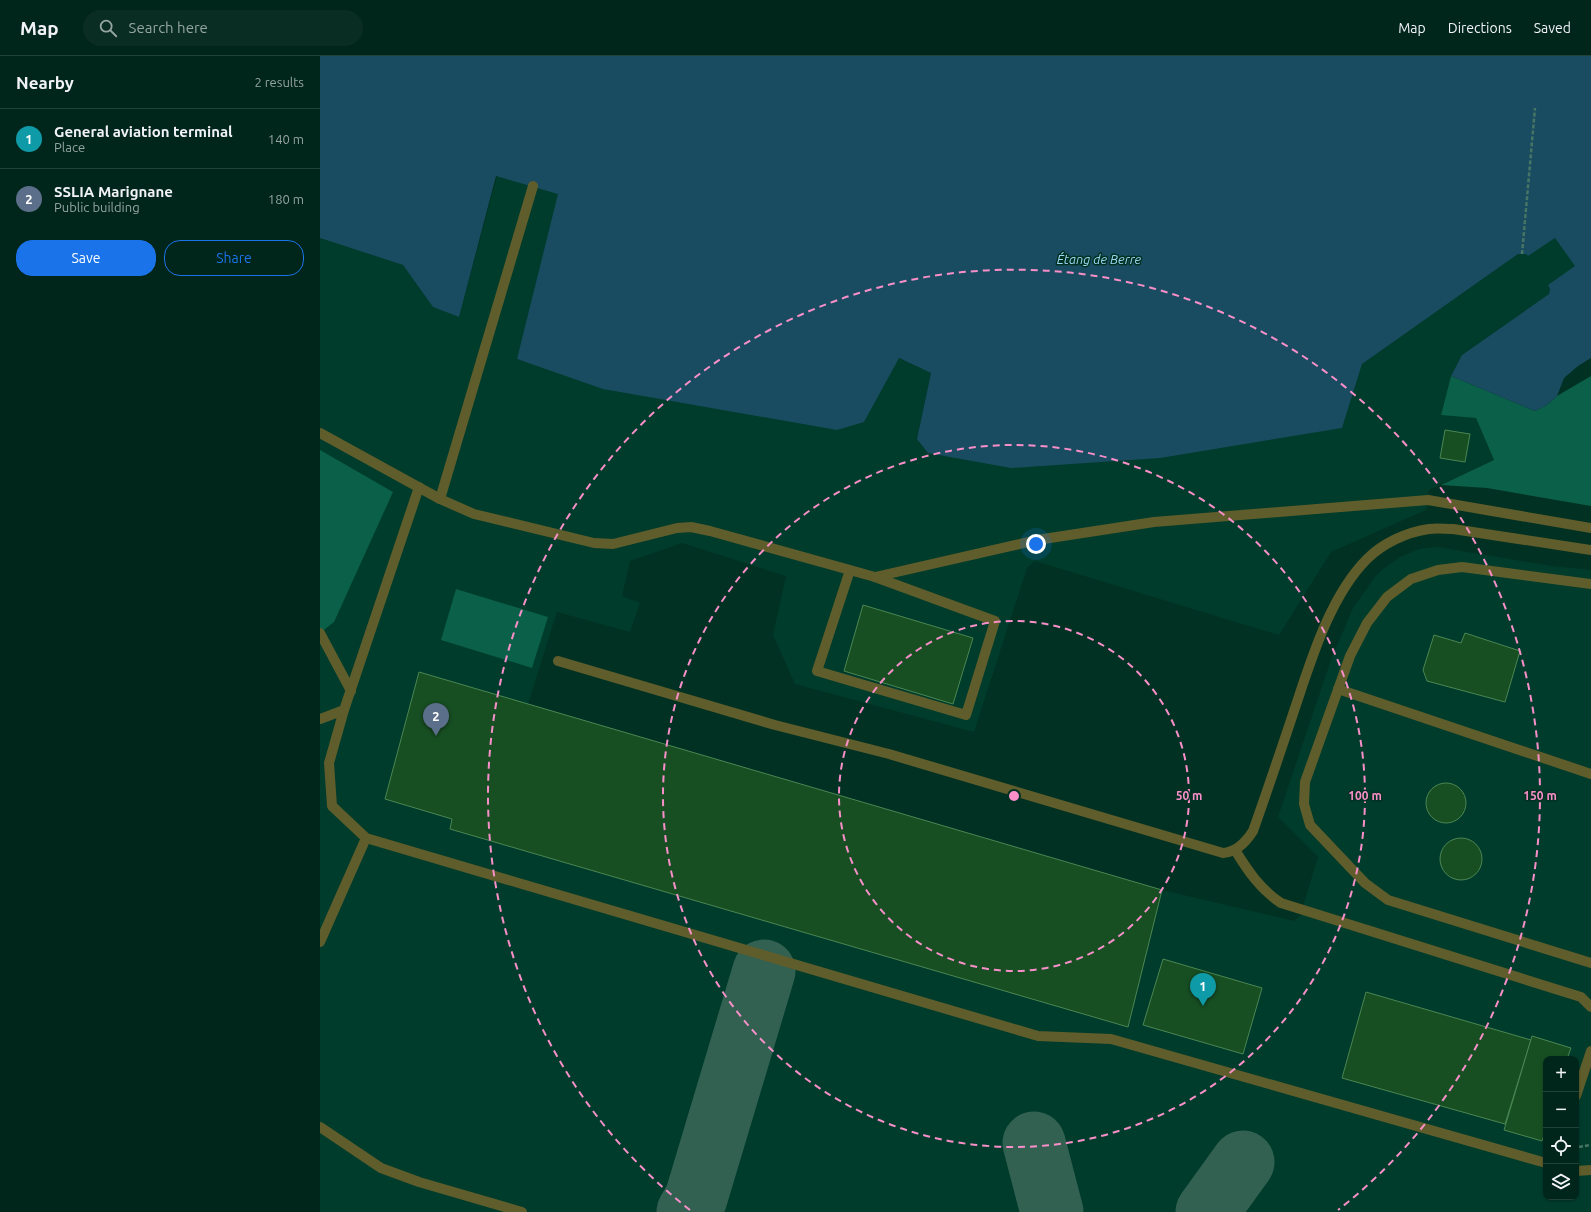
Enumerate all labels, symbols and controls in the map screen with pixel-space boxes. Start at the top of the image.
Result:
search box [83,10,363,46]
text: Map [20,17,59,39]
icon: search [97,17,119,39]
text: Search here [129,19,208,36]
text: Map [1398,20,1426,36]
text: Directions [1448,20,1512,36]
text: Saved [1534,20,1571,36]
text: Nearby [16,73,74,92]
text: 2 results [254,75,304,89]
text: General aviation terminal [54,123,233,140]
text: 1 [25,132,33,146]
text: 140 m [268,132,304,146]
text: Place [54,140,85,154]
text: SSLIA Marignane [54,183,173,200]
text: 2 [25,192,33,206]
text: 180 m [268,192,304,206]
text: Public building [54,200,140,214]
button: Save [16,240,156,276]
button: Share [164,240,304,276]
water label: Étang de Berre [1057,251,1142,266]
your location [1026,534,1046,554]
pin: 2 [423,703,449,736]
centre of rings [1007,789,1021,803]
text: 50 m [1176,789,1202,802]
text: 100 m [1348,789,1382,802]
text: 150 m [1523,789,1557,802]
pin: 1 [1190,973,1216,1006]
map controls [1543,1056,1579,1200]
button: + [1543,1056,1579,1092]
button: − [1543,1092,1579,1128]
button: locate [1543,1128,1579,1164]
button: layers [1543,1164,1579,1200]

